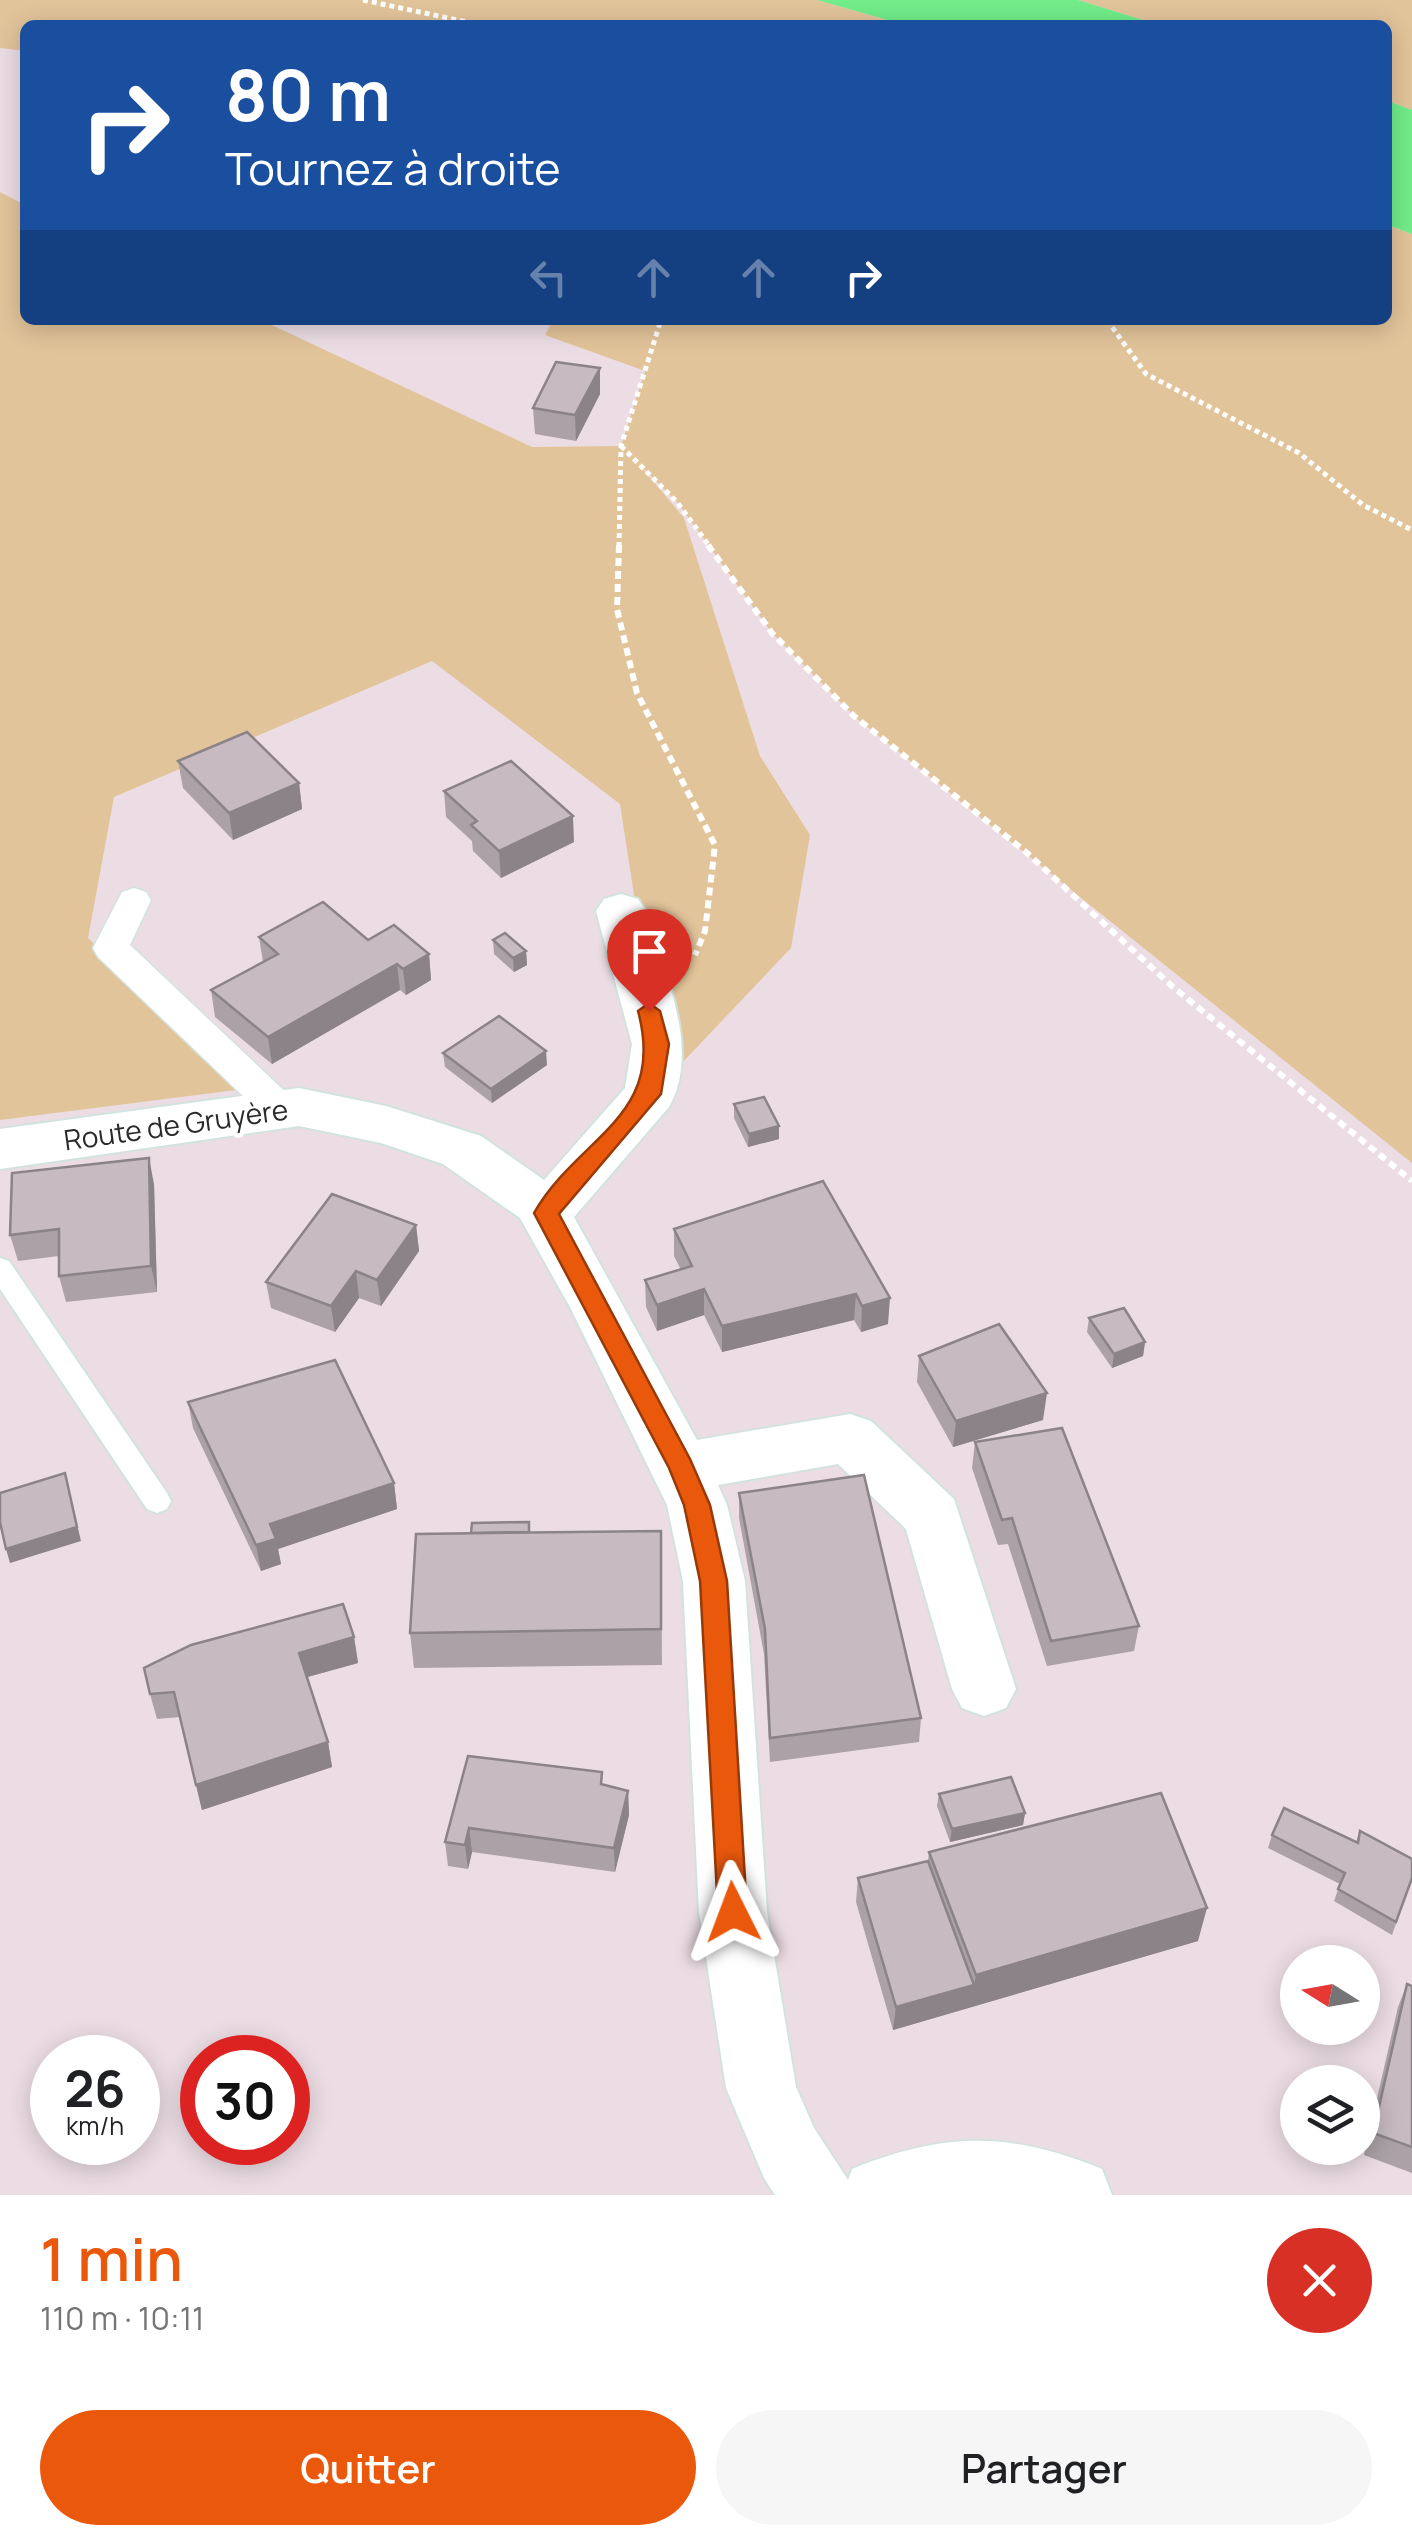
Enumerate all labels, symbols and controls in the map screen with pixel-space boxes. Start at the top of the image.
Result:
text: 80 m [225,46,391,142]
icon: right [60,60,190,190]
text: Tournez à droite [225,137,561,199]
icon: left [521,250,576,305]
icon: ahead [626,250,681,305]
icon: ahead [731,250,786,305]
icon: right [836,250,891,305]
pin [607,909,692,1012]
icon: arrive [622,924,677,979]
street label: Route de Gruyère [61,1089,290,1159]
position arrow [681,1860,785,1964]
north arrow [1280,1945,1380,2045]
map controls [1280,1945,1380,2165]
speed limit sign: 30 [180,2035,310,2165]
text: 26 [65,2054,125,2122]
button: layers [1280,2065,1380,2165]
text: km/h [66,2108,124,2143]
text: 1 min [40,2217,183,2299]
button: close [1267,2228,1372,2333]
text: 110 m · 10:11 [40,2296,205,2340]
button: Quitter [40,2410,696,2525]
button: Partager [716,2410,1372,2525]

